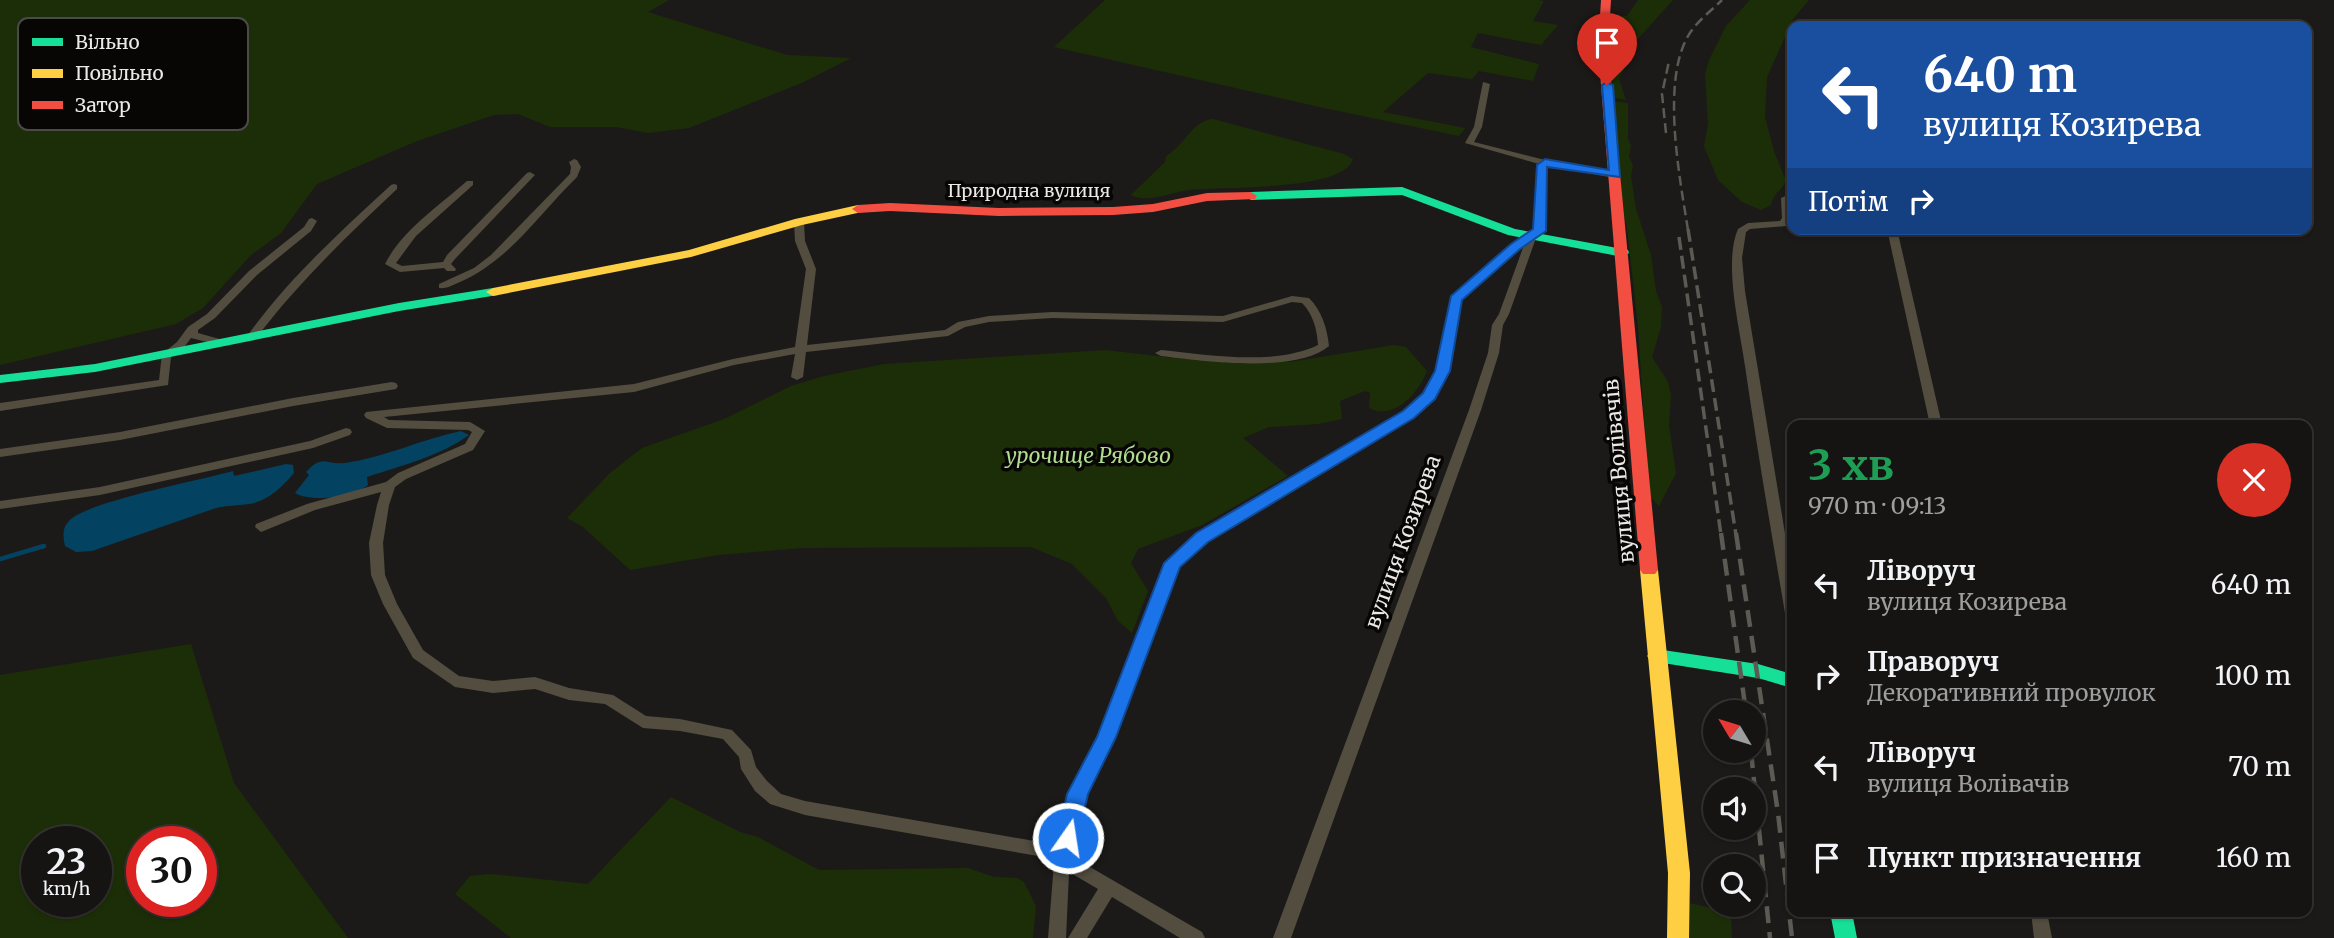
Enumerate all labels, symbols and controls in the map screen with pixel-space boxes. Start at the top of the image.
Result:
pin [1577,13,1637,85]
legend [18,18,248,130]
icon: arrive [1588,24,1626,62]
text: Вільно [75,30,140,54]
text: 640 m [1923,44,2077,105]
icon: left [1808,49,1899,140]
text: Повільно [75,61,164,85]
text: Затор [75,93,131,117]
text: вулиця Козирева [1923,105,2201,145]
street label: Природна вулиця [948,179,1111,202]
icon: right [1902,182,1940,220]
text: Потім [1808,185,1888,218]
street label: вулиця Волівачів [1597,378,1640,564]
text: 3 хв [1808,439,1894,491]
park label: урочище Рябово [1004,442,1171,469]
button: close [2217,443,2291,517]
street label: вулиця Козирева [1359,451,1446,632]
text: 970 m · 09:13 [1808,491,1947,520]
text: Ліворуч [1867,554,1976,587]
icon: left [1808,566,1846,604]
text: 640 m [2211,568,2291,601]
text: вулиця Козирева [1867,587,2067,616]
text: Праворуч [1867,645,1999,678]
icon: right [1808,657,1846,695]
text: 100 m [2215,659,2291,692]
text: Декоративний провулок [1867,678,2156,707]
north arrow [1703,700,1766,763]
map controls [1703,700,1766,917]
text: Ліворуч [1867,736,1976,769]
icon: left [1808,748,1846,786]
text: 70 m [2228,750,2291,783]
text: вулиця Волівачів [1867,769,2069,798]
button: sound [1703,777,1766,840]
position arrow [1031,801,1105,875]
speed limit sign: 30 [126,826,217,917]
icon: arrive [1808,839,1846,877]
text: 23 [47,840,86,884]
text: Пункт призначення [1867,841,2141,874]
text: 160 m [2216,841,2291,874]
button: search [1703,854,1766,917]
text: km/h [43,877,90,900]

